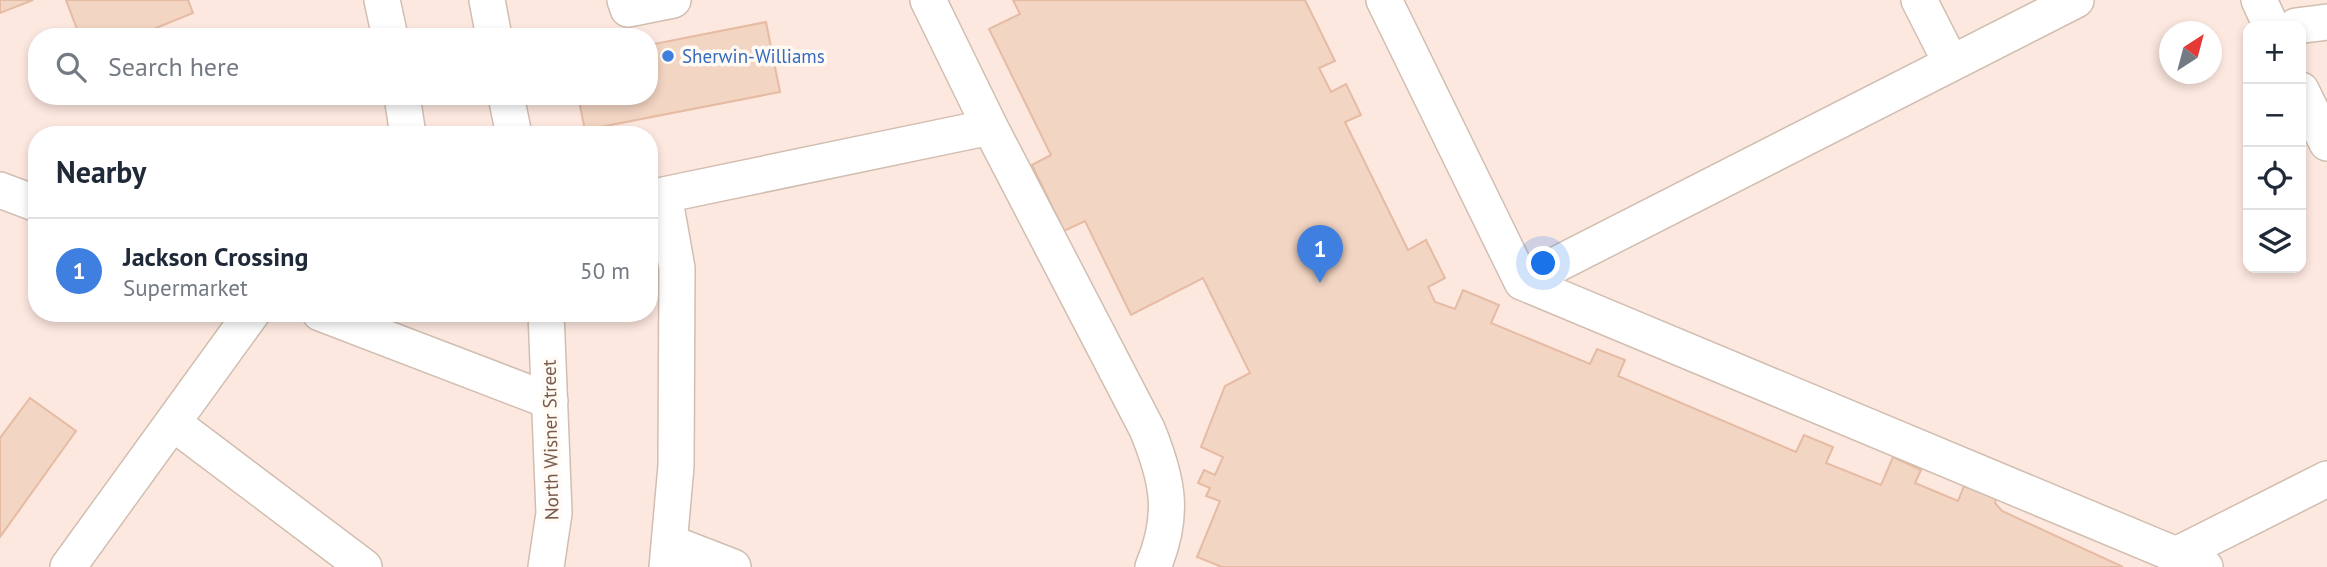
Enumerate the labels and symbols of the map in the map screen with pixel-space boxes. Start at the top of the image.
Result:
north arrow [2159,21,2222,84]
place label: Sherwin-Williams [682,44,825,68]
marker: Sherwin-Williams [660,48,676,64]
pin: 1 [1297,225,1343,283]
your location [1526,246,1560,280]
street label: North Wisner Street [537,359,563,520]

